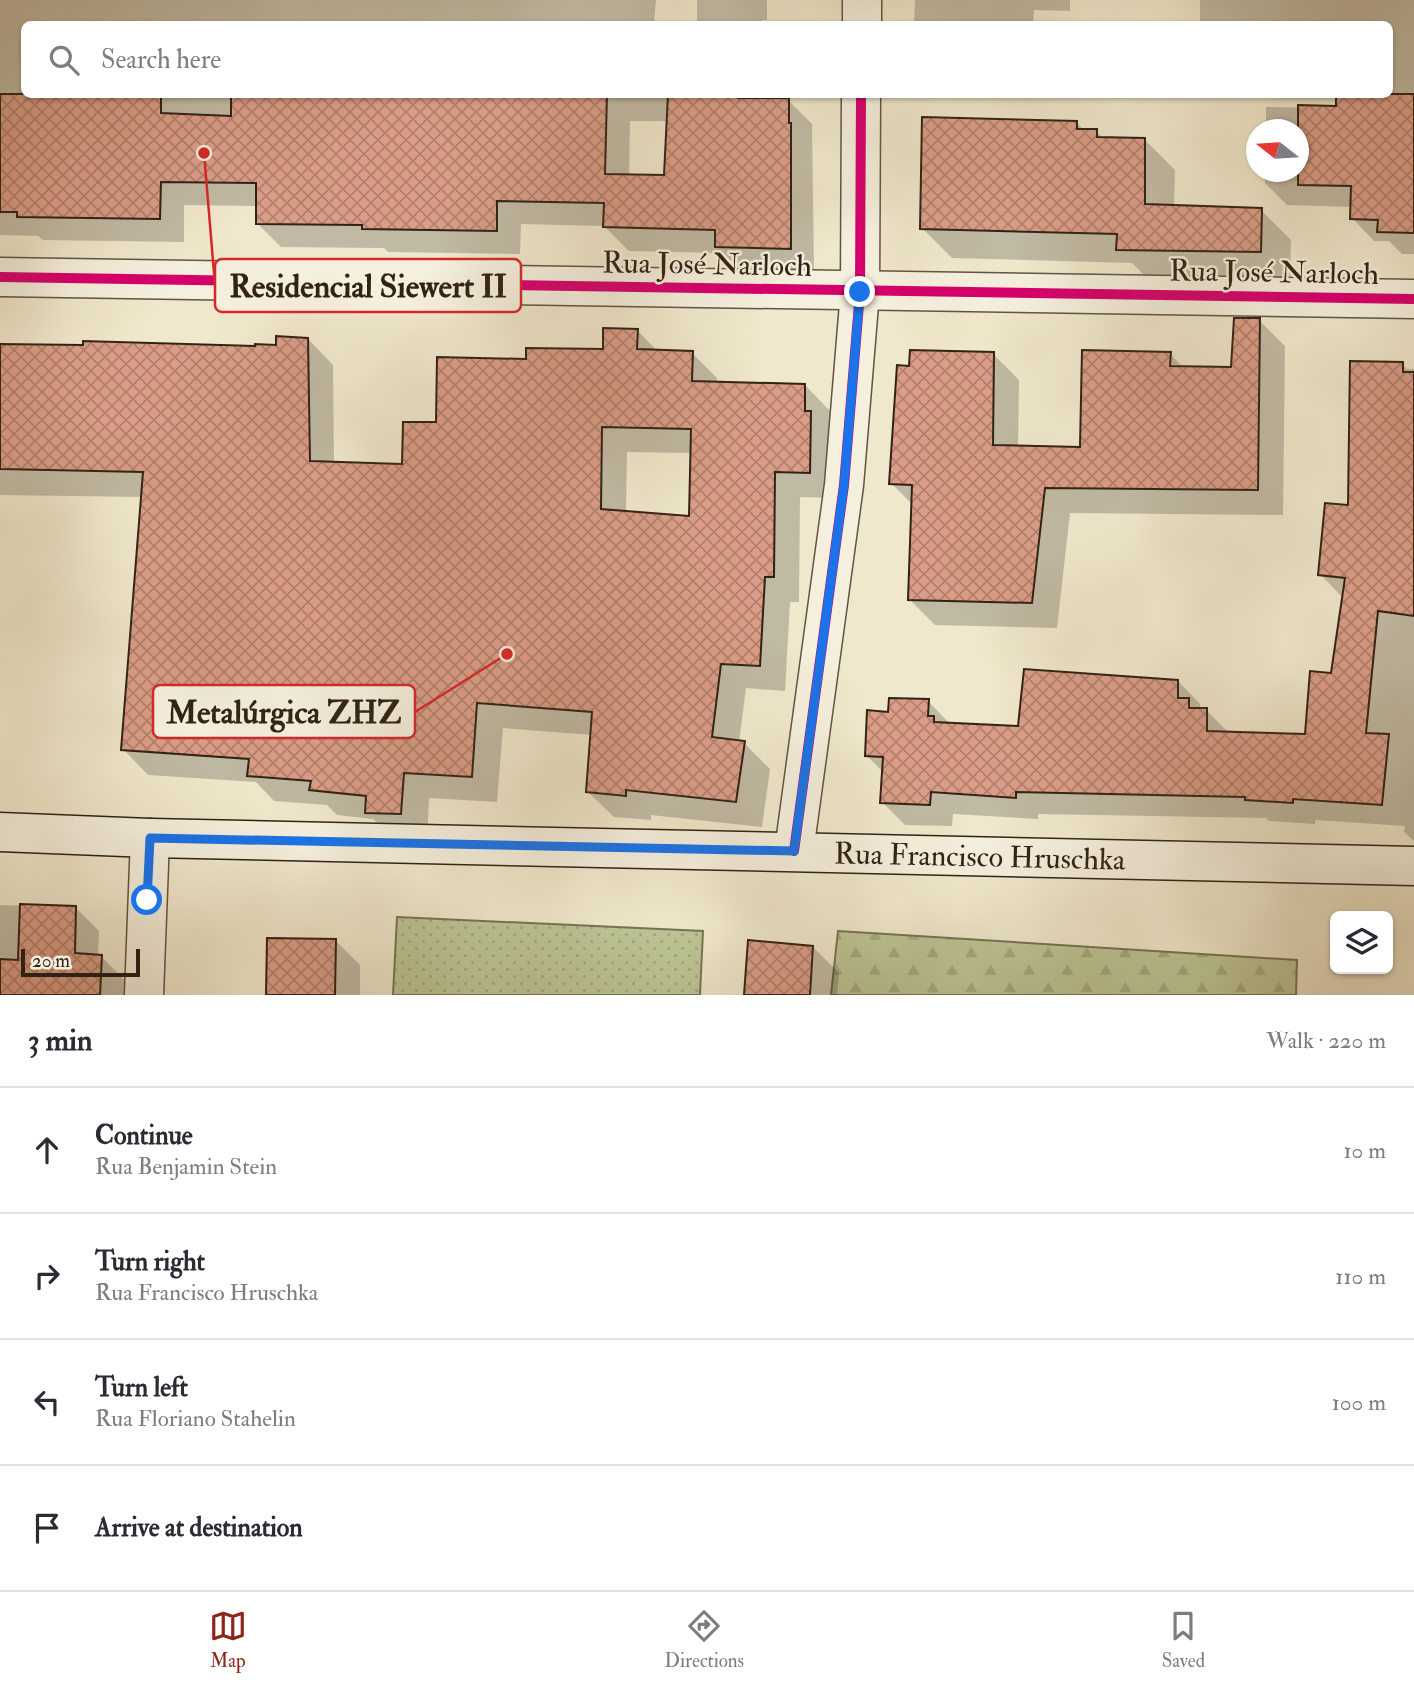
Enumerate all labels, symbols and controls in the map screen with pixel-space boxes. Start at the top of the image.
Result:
search box [21,21,1393,98]
icon: search [45,41,83,79]
text: Search here [101,44,221,76]
north arrow [1246,119,1309,182]
street label: Rua José Narloch [602,244,812,285]
street label: Rua José Narloch [1169,252,1379,293]
callout: Residencial Siewert II [215,259,521,312]
text: Residencial Siewert II [229,267,507,307]
route end [844,276,875,307]
callout: Metalúrgica ZHZ [153,685,415,738]
text: Metalúrgica ZHZ [166,693,401,733]
street label: Rua Francisco Hruschka [834,835,1126,879]
route start [131,884,162,915]
map controls [1330,911,1393,974]
button: layers [1330,911,1393,974]
scale bar [21,946,140,978]
text: 20 m [32,949,70,973]
text: 3 min [28,1022,93,1059]
text: Walk · 220 m [1266,1026,1386,1055]
text: Continue [95,1120,193,1152]
icon: ahead [28,1131,66,1169]
text: 10 m [1343,1136,1386,1165]
text: Rua Benjamin Stein [95,1152,277,1181]
text: Turn right [95,1246,205,1278]
icon: right [28,1257,66,1295]
text: 110 m [1335,1262,1386,1291]
text: Rua Francisco Hruschka [95,1278,318,1307]
text: Turn left [95,1372,188,1404]
icon: left [28,1383,66,1421]
text: 100 m [1332,1388,1386,1417]
text: Rua Floriano Stahelin [95,1404,296,1433]
icon: arrive [28,1509,66,1547]
text: Arrive at destination [95,1512,303,1544]
tab: Map [209,1607,247,1673]
tab: Directions [664,1607,744,1673]
tab: Saved [1162,1607,1205,1673]

